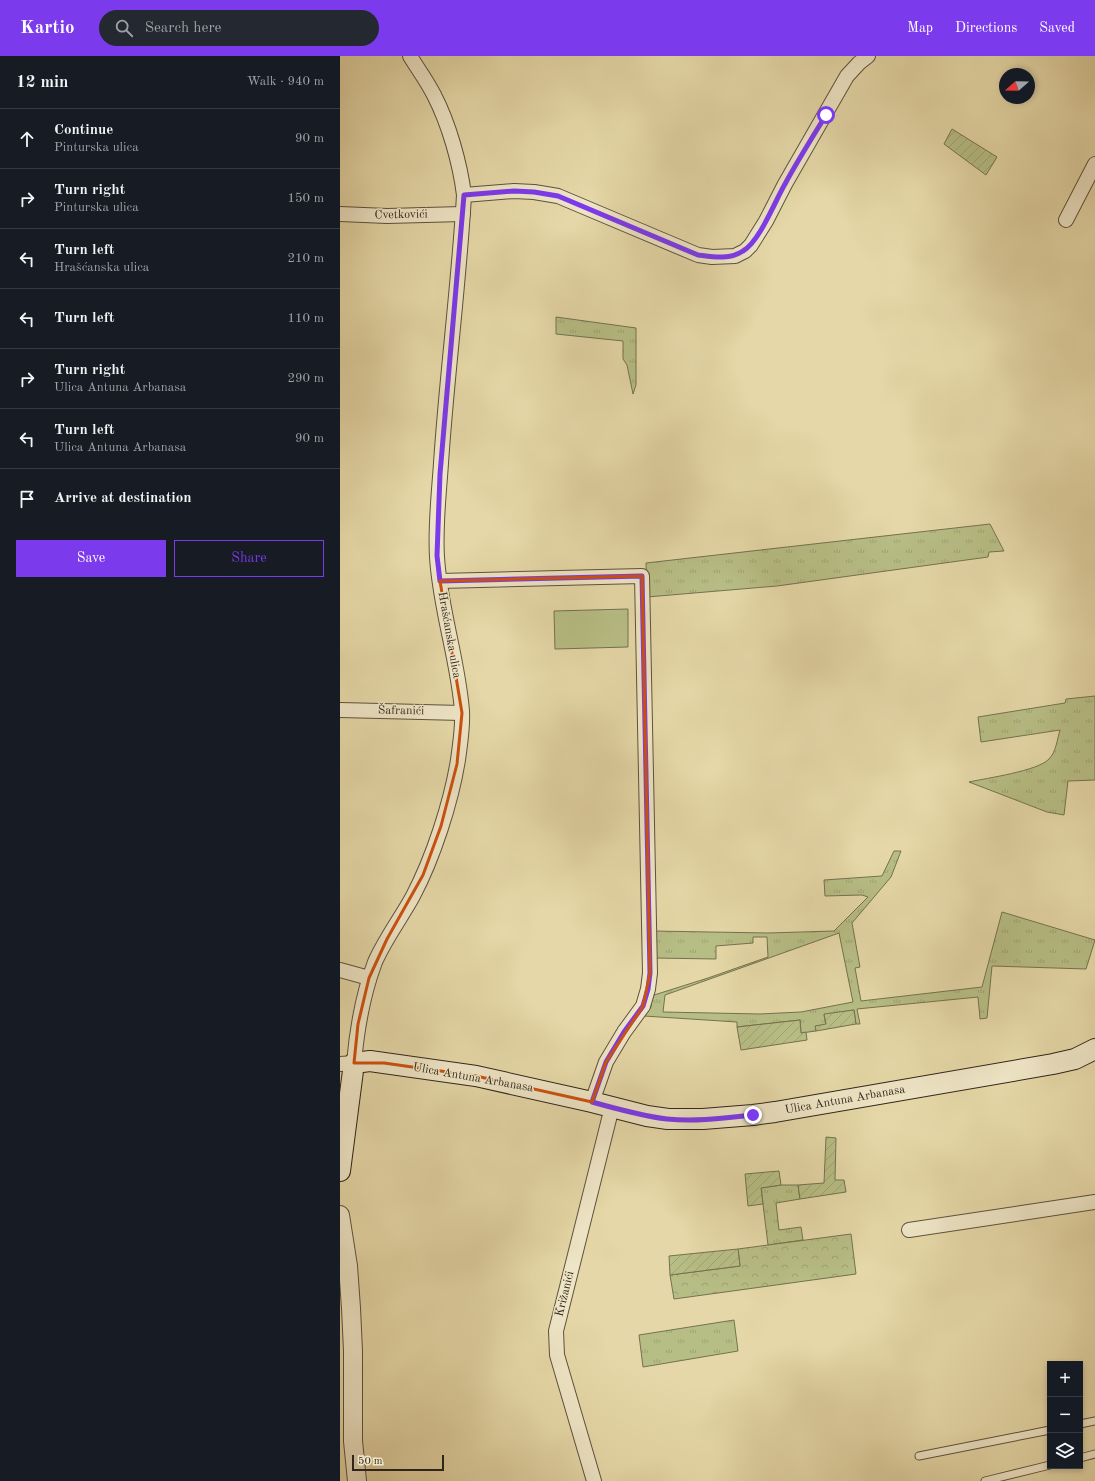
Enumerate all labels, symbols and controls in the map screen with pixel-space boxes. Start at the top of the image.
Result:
search box [99,10,379,46]
icon: search [113,17,135,39]
text: Kartio [20,19,75,38]
text: Search here [145,21,221,36]
text: Map [907,21,933,35]
text: Directions [955,21,1017,35]
text: Saved [1039,21,1075,35]
north arrow [999,68,1035,104]
text: 12 min [16,74,69,91]
text: Walk · 940 m [247,75,324,88]
route start [817,106,835,124]
text: Continue [54,123,113,138]
icon: ahead [16,128,38,150]
text: 90 m [295,132,324,145]
text: Pinturska ulica [54,141,139,154]
text: Turn right [54,183,125,198]
icon: right [16,188,38,210]
text: 150 m [287,192,324,205]
text: Pinturska ulica [54,201,139,214]
street label: Cvetkovići [374,209,428,221]
text: Turn left [54,243,114,258]
icon: left [16,248,38,270]
text: 210 m [287,252,324,265]
text: Hrašćanska ulica [54,261,149,274]
icon: left [16,308,38,330]
text: Turn left [54,311,114,326]
text: 110 m [287,312,324,325]
text: Turn right [54,363,125,378]
icon: right [16,368,38,390]
text: 290 m [287,372,324,385]
text: Ulica Antuna Arbanasa [54,381,186,394]
text: Turn left [54,423,114,438]
icon: left [16,428,38,450]
text: 90 m [295,432,324,445]
text: Ulica Antuna Arbanasa [54,441,186,454]
icon: arrive [16,488,38,510]
text: Arrive at destination [54,491,192,506]
button: Save [16,540,166,577]
button: Share [174,540,324,577]
street label: Hrašćanska ulica [435,591,463,679]
street label: Šafranići [378,701,424,717]
street label: Ulica Antuna Arbanasa [412,1061,534,1095]
street label: Ulica Antuna Arbanasa [784,1083,906,1117]
route end [744,1106,762,1124]
street label: Križanići [554,1270,576,1318]
map controls [1047,1361,1083,1469]
button: + [1047,1361,1083,1397]
button: − [1047,1397,1083,1433]
button: layers [1047,1433,1083,1469]
scale bar [352,1453,444,1472]
text: 50 m [358,1456,383,1467]

